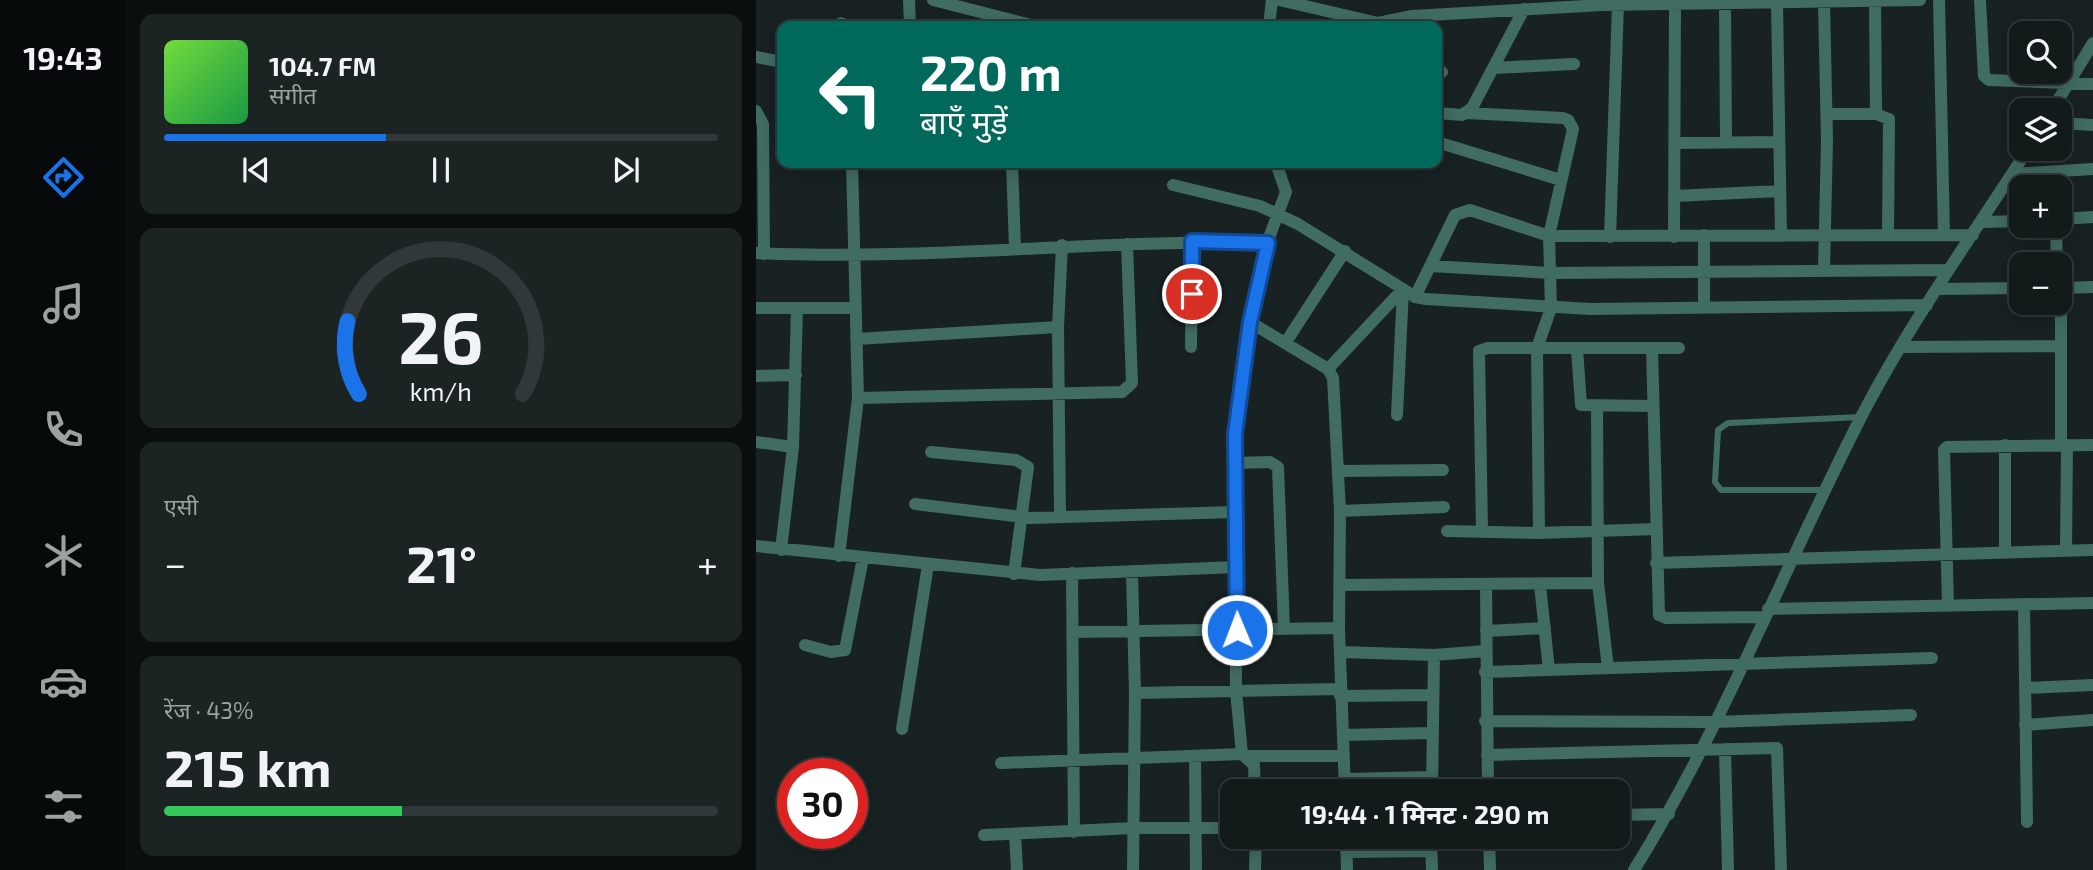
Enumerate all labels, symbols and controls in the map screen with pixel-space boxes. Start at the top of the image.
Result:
map controls [2009,21,2072,315]
button: search [2009,21,2072,84]
text: 19:43 [23,38,103,76]
text: 220 m [920,42,1062,101]
icon: left [805,49,896,140]
text: 104.7 FM [269,50,376,81]
text: संगीत [269,81,317,109]
button: layers [2009,98,2072,161]
text: बाएँ मुड़ें [920,102,1008,140]
icon: previous [237,151,275,189]
icon: pause [422,151,460,189]
icon: next [607,151,645,189]
icon: directions [39,153,88,202]
button: + [2009,175,2072,238]
button: − [2009,252,2072,315]
pin [1162,264,1222,324]
icon: arrive [1173,275,1211,313]
icon: music [39,279,88,328]
text: 26 [398,291,484,379]
text: km/h [410,376,472,406]
icon: phone [39,405,88,454]
text: एसी [164,492,198,520]
icon: climate [39,531,88,580]
text: 21° [406,531,477,593]
text: − [164,540,186,586]
text: + [697,540,718,586]
position arrow [1200,593,1274,667]
icon: car [39,657,88,706]
text: रेंज · 43% [164,696,254,724]
text: 215 km [164,735,332,797]
speed limit sign: 30 [777,758,868,849]
icon: filters [39,782,88,831]
text: 19:44 · 1 मिनट · 290 m [1301,798,1549,829]

